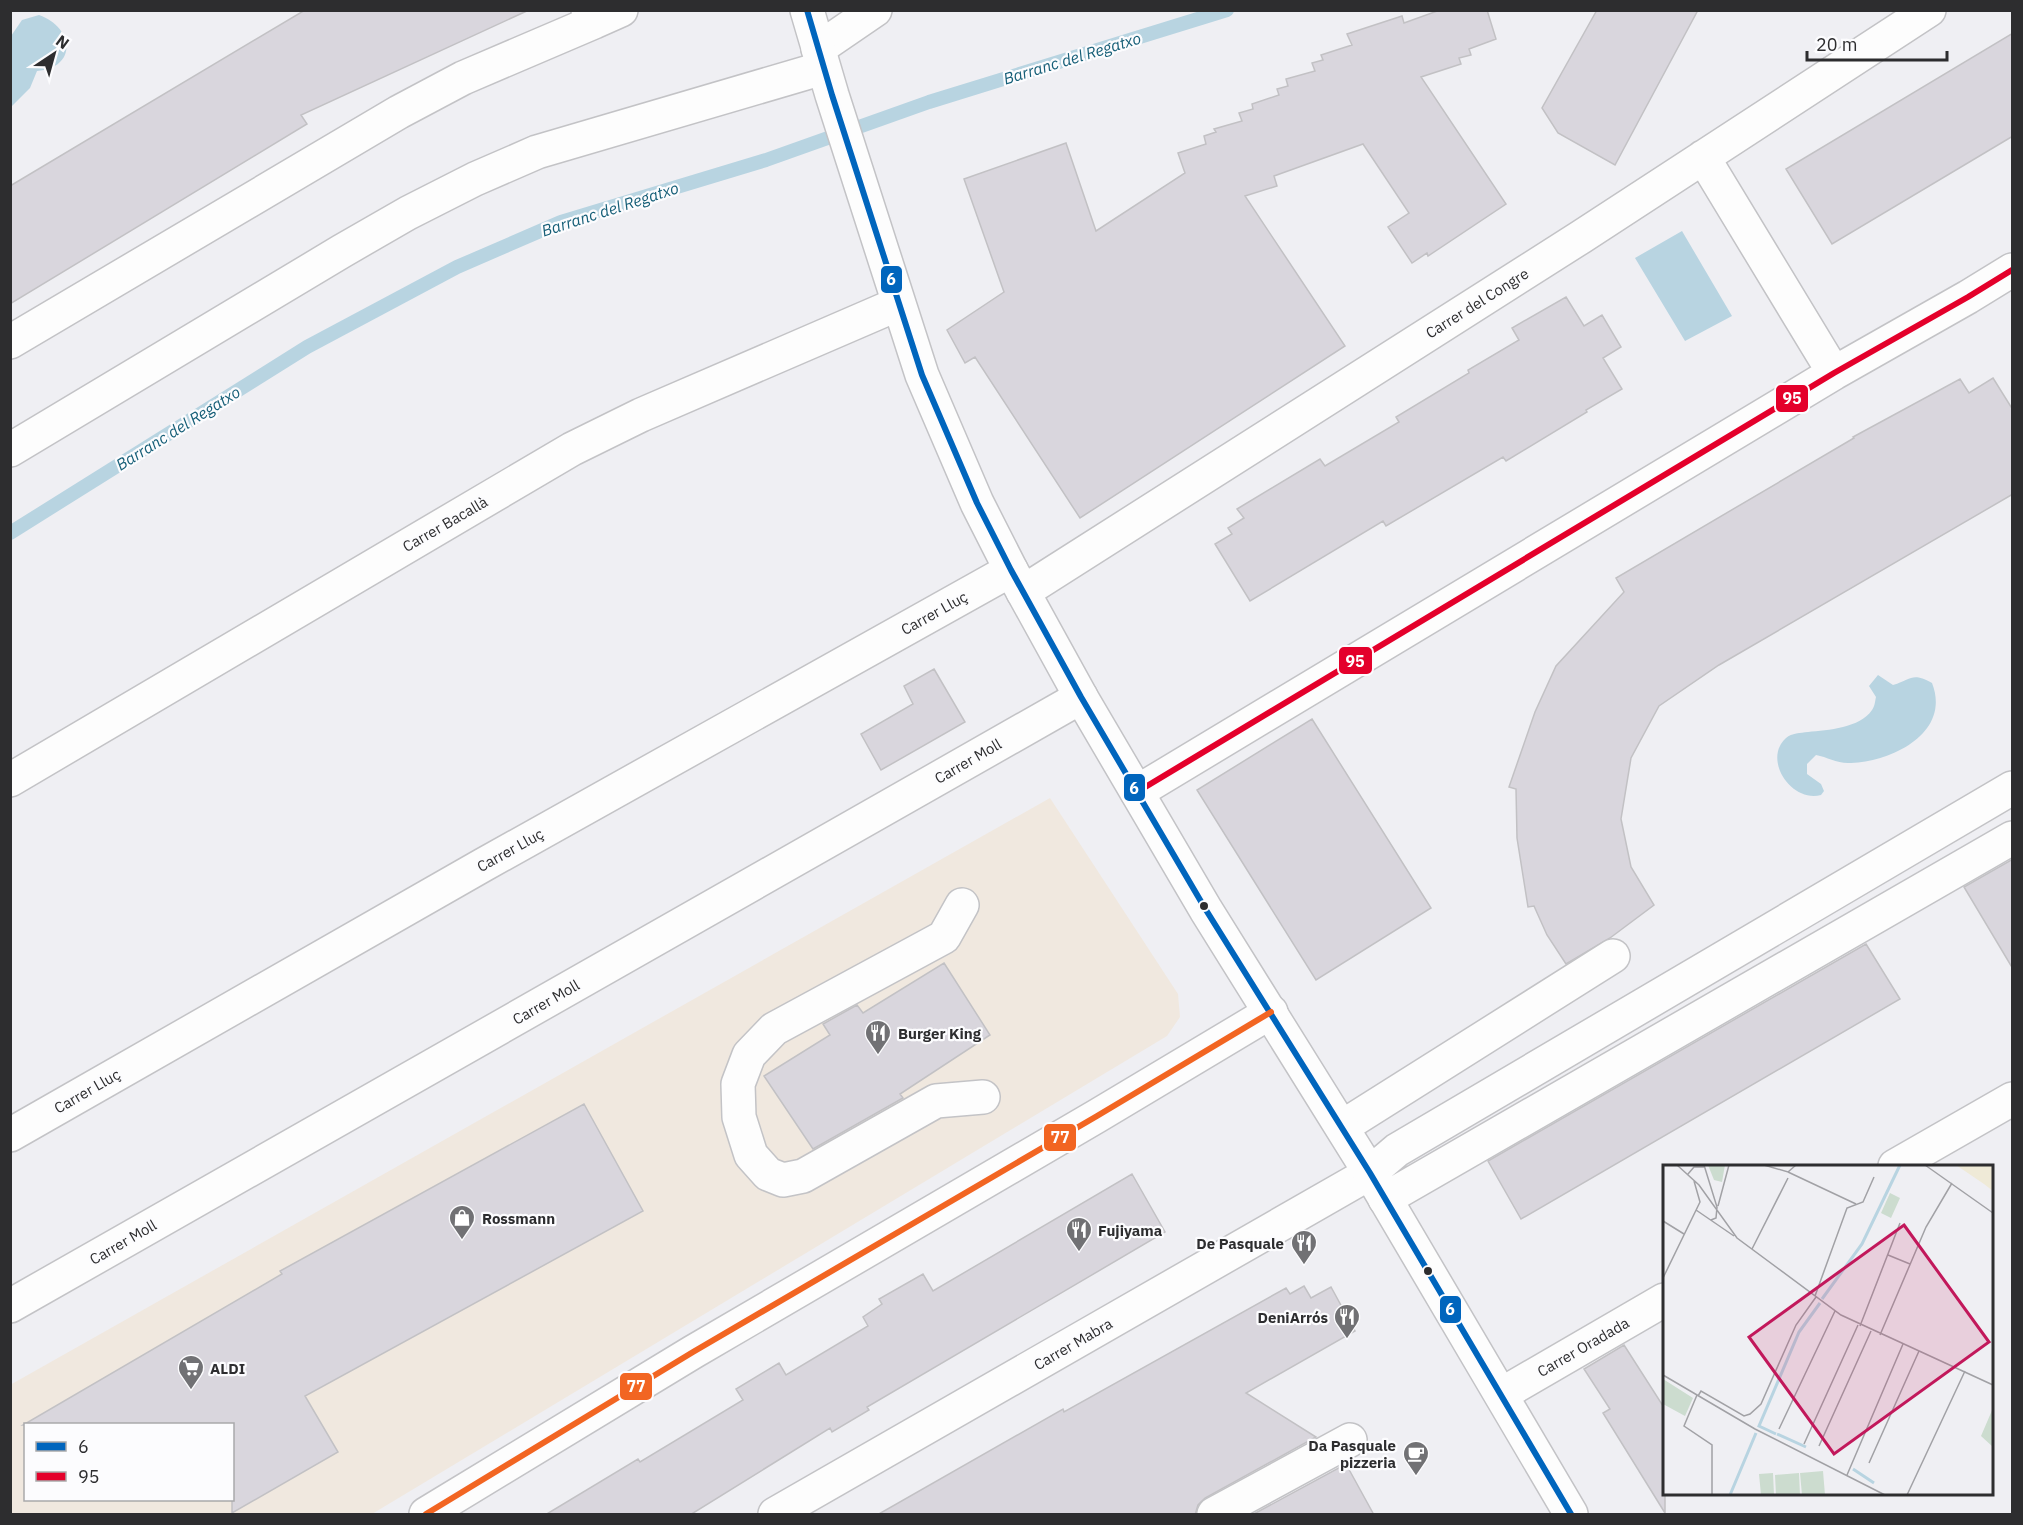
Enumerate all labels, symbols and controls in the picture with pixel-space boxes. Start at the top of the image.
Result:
north arrow [24,24,84,84]
scale bar [1807,24,1946,62]
water label: Barranc del Regatxo [1001,27,1143,88]
text: N [52,30,73,53]
text: 20 m [1816,33,1858,56]
water label: Barranc del Regatxo [539,177,681,241]
street label: Carrer del Congre [1422,264,1532,342]
line badge: 6 [880,265,903,294]
text: 6 [886,269,896,289]
water label: Barranc del Regatxo [112,382,244,474]
line badge: 95 [1775,384,1809,413]
text: 95 [1782,388,1802,408]
street label: Carrer Bacallà [399,492,491,556]
street label: Carrer Lluç [897,587,971,639]
line badge: 95 [1338,646,1373,675]
text: 95 [1345,651,1365,671]
street label: Carrer Moll [931,734,1005,788]
line badge: 6 [1123,773,1146,802]
text: 6 [1129,778,1139,798]
street label: Carrer Lluç [473,824,547,876]
unlabelled marker [1198,900,1210,912]
street label: Carrer Moll [509,975,583,1029]
restaurant icon: Burger King [863,1018,893,1056]
place label: Burger King [898,1024,982,1043]
street label: Carrer Lluç [51,1064,124,1118]
line badge: 77 [1043,1123,1077,1152]
text: 77 [1050,1127,1070,1147]
inset map [1663,1165,1993,1495]
shop icon: Rossmann [447,1203,477,1241]
place label: Rossmann [482,1209,555,1228]
street label: Carrer Moll [86,1215,160,1269]
restaurant icon: Fujiyama [1064,1215,1094,1253]
place label: Fujiyama [1098,1221,1163,1240]
restaurant icon: De Pasquale [1289,1228,1319,1266]
place label: De Pasquale [1196,1234,1284,1253]
unlabelled marker [1422,1265,1434,1277]
line badge: 6 [1439,1295,1462,1324]
text: 6 [1445,1299,1455,1319]
restaurant icon: DeniArrós [1332,1302,1362,1340]
place label: DeniArrós [1258,1308,1328,1327]
street label: Carrer Oradada [1534,1313,1632,1381]
street label: Carrer Mabra [1030,1314,1116,1374]
supermarket icon: ALDI [176,1353,206,1391]
place label: ALDI [210,1359,245,1378]
line badge: 77 [619,1372,653,1401]
text: 77 [626,1376,646,1396]
legend [24,1423,234,1501]
text: 6 [78,1435,89,1458]
place label: Da Pasquale pizzeria [1308,1436,1396,1472]
cafe icon: Da Pasquale pizzeria [1401,1439,1431,1477]
text: 95 [78,1465,100,1488]

